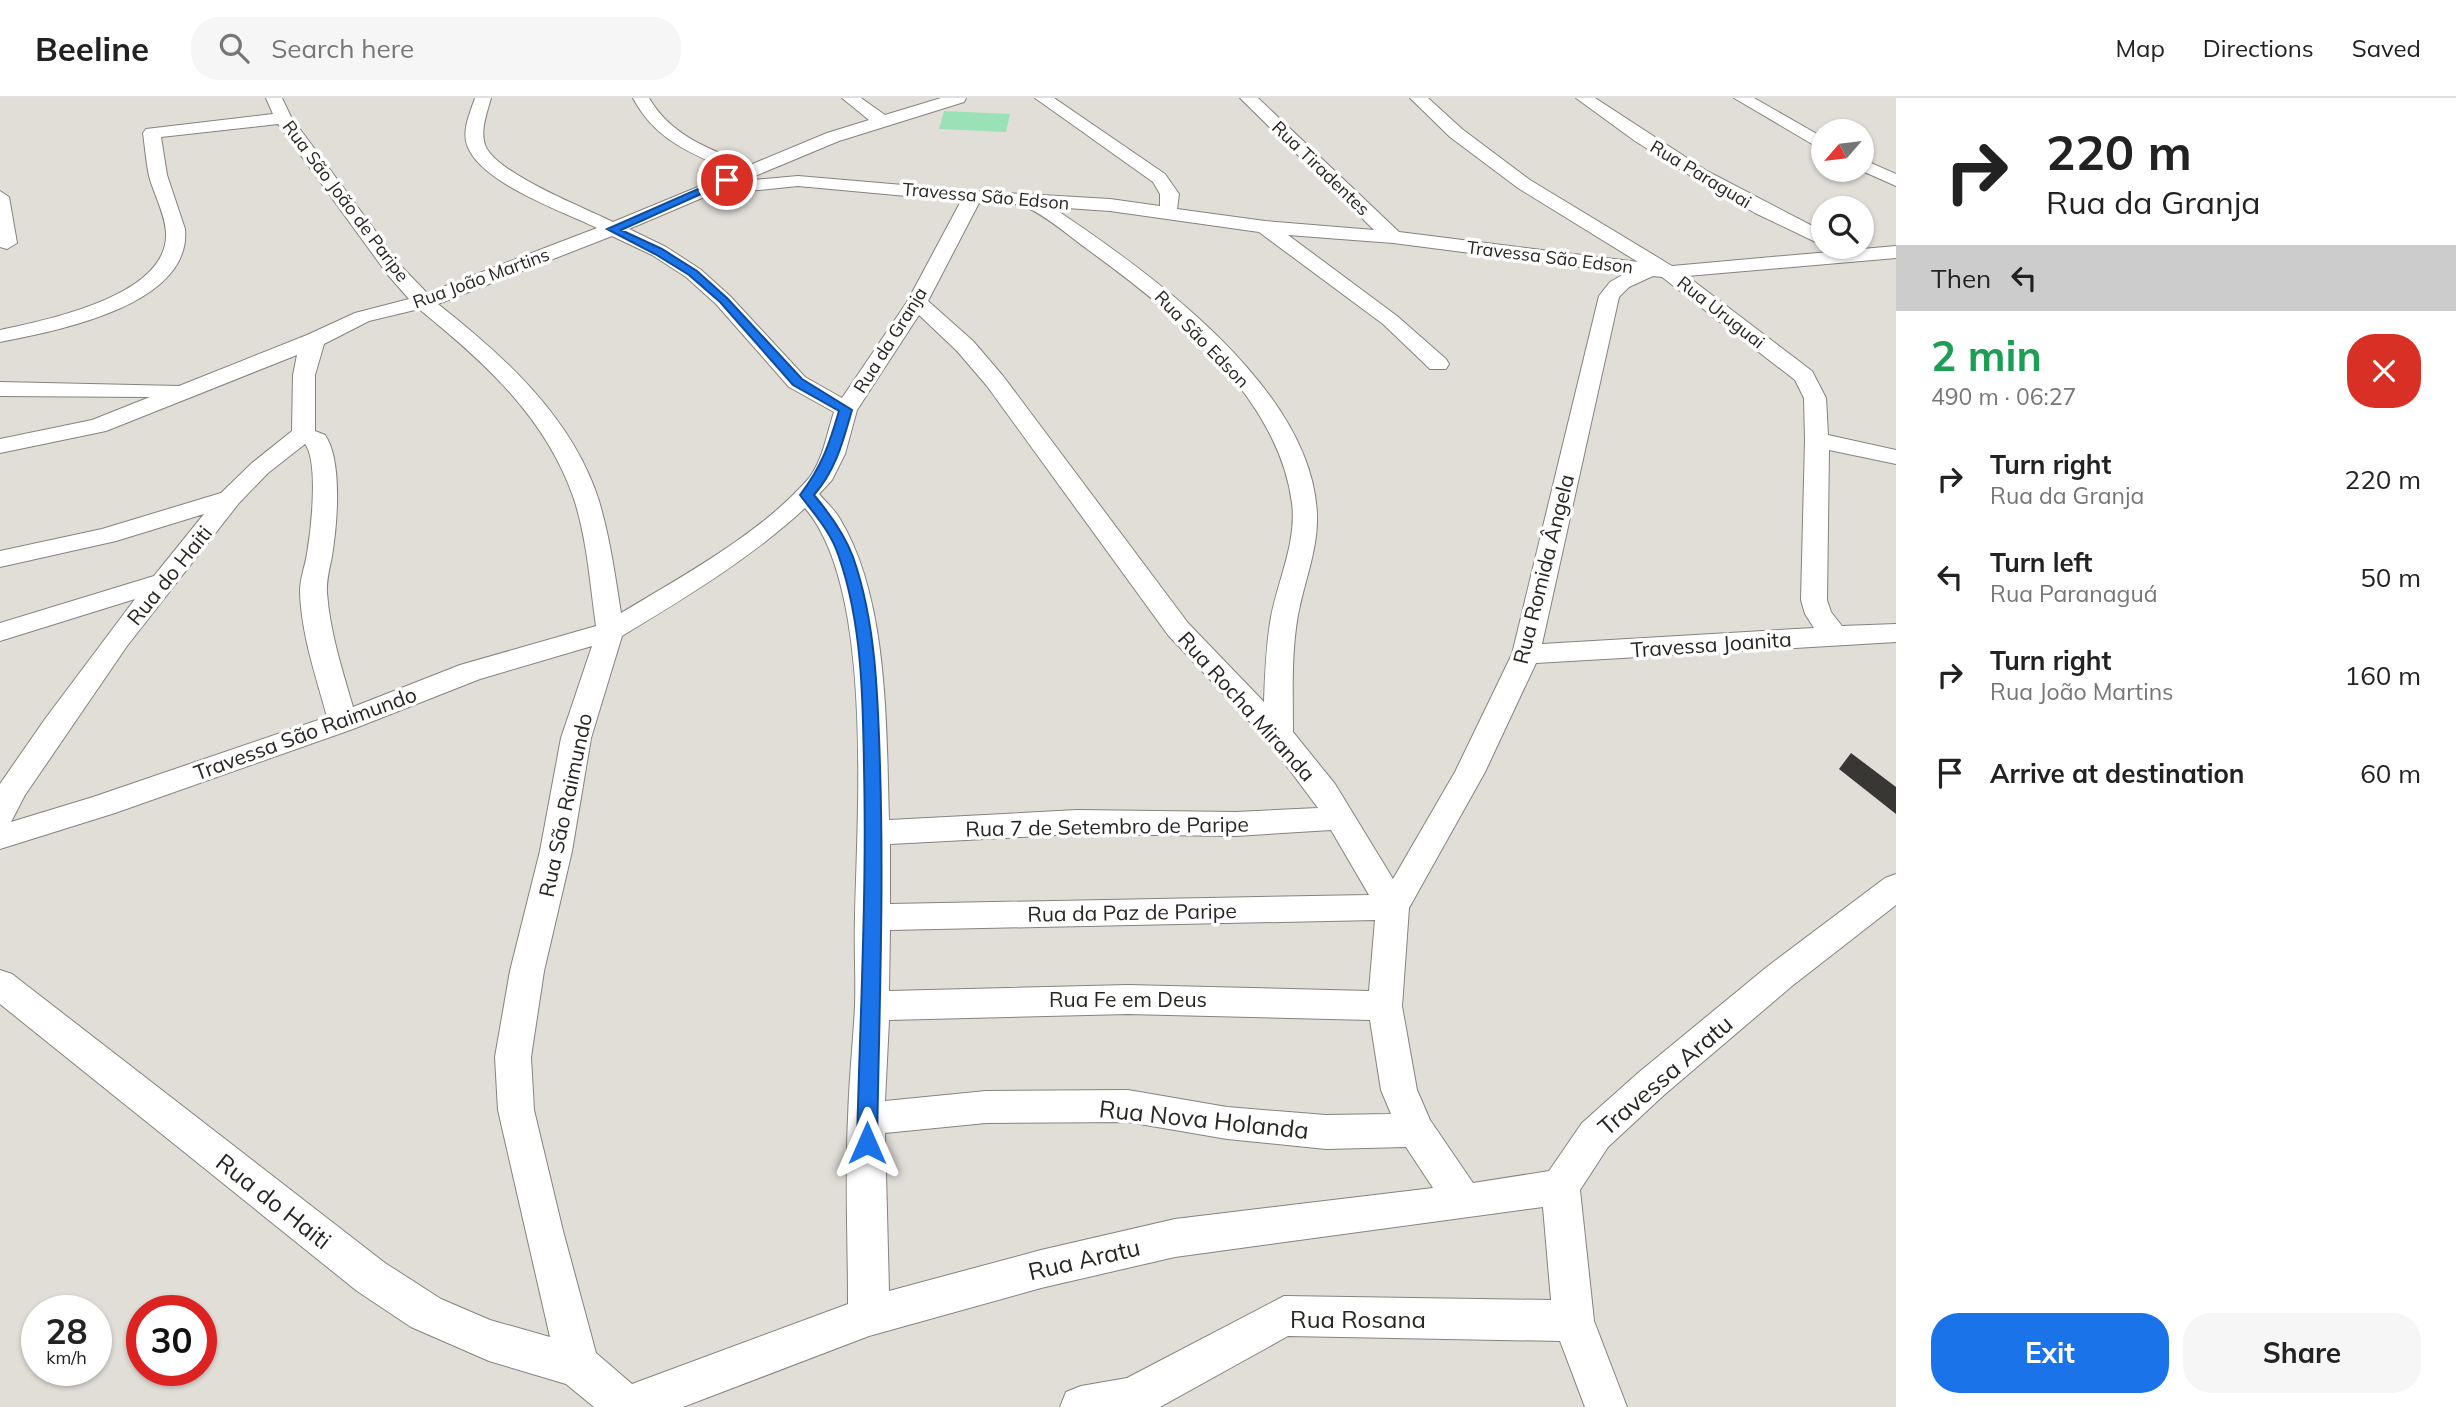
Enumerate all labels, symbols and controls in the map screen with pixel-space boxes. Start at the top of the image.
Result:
search box [191,17,681,80]
text: Beeline [35,28,149,69]
icon: search [215,29,253,67]
text: Search here [271,32,414,65]
text: Map [2115,33,2165,63]
text: Directions [2203,33,2314,63]
text: Saved [2352,33,2421,63]
street label: Rua São João de Paripe [278,116,414,286]
street label: Rua Tiradentes [1267,116,1375,220]
north arrow [1811,119,1874,182]
map controls [1811,119,1874,259]
text: 220 m [2046,121,2192,182]
icon: right [1931,126,2022,217]
street label: Rua Paraguai [1646,135,1756,213]
pin [697,150,757,210]
icon: arrive [708,161,746,199]
street label: Travessa São Edson [902,177,1070,215]
text: Rua da Granja [2046,182,2261,222]
button: search [1811,196,1874,259]
street label: Travessa São Edson [1466,235,1634,279]
street label: Rua João Martins [410,243,552,313]
icon: left [2005,259,2043,297]
text: Then [1931,262,1991,295]
street label: Rua Uruguai [1673,271,1769,353]
street label: Rua da Granja [848,283,932,397]
street label: Rua São Edson [1150,286,1254,392]
text: 2 min [1931,329,2042,382]
button: close [2347,334,2421,408]
text: 490 m · 06:27 [1931,382,2076,411]
text: Turn right [1990,448,2111,481]
icon: right [1931,460,1969,498]
text: 220 m [2345,463,2421,496]
street label: Rua Romida Ângela [1507,471,1579,667]
text: Rua da Granja [1990,481,2144,510]
street label: Rua do Haiti [121,520,217,630]
text: Turn left [1990,546,2092,579]
icon: left [1931,558,1969,596]
text: 50 m [2360,561,2421,594]
text: Rua Paranaguá [1990,579,2157,608]
street label: Travessa Joanita [1630,625,1792,663]
street label: Rua Rocha Miranda [1173,626,1321,786]
text: Turn right [1990,644,2111,677]
icon: right [1931,656,1969,694]
text: 160 m [2345,659,2421,692]
text: Rua João Martins [1990,677,2174,706]
street label: Travessa São Raimundo [190,681,420,785]
street label: Rua São Raimundo [533,711,597,899]
icon: arrive [1931,754,1969,792]
text: Arrive at destination [1990,757,2245,790]
text: 60 m [2360,757,2421,790]
street label: Rua 7 de Setembro de Paripe [965,811,1249,841]
street label: Rua da Paz de Paripe [1027,897,1237,927]
street label: Rua Fe em Deus [1049,986,1207,1012]
street label: Travessa Aratu [1592,1008,1738,1142]
street label: Rua Nova Holanda [1098,1093,1310,1145]
position arrow [830,1106,904,1180]
street label: Rua do Haiti [210,1147,338,1255]
street label: Rua Aratu [1025,1232,1143,1286]
speed limit sign: 30 [126,1295,217,1386]
street label: Rua Rosana [1290,1304,1426,1334]
text: 28 [45,1309,88,1353]
button: Exit [1931,1313,2169,1393]
button: Share [2183,1313,2421,1393]
text: km/h [46,1346,87,1369]

